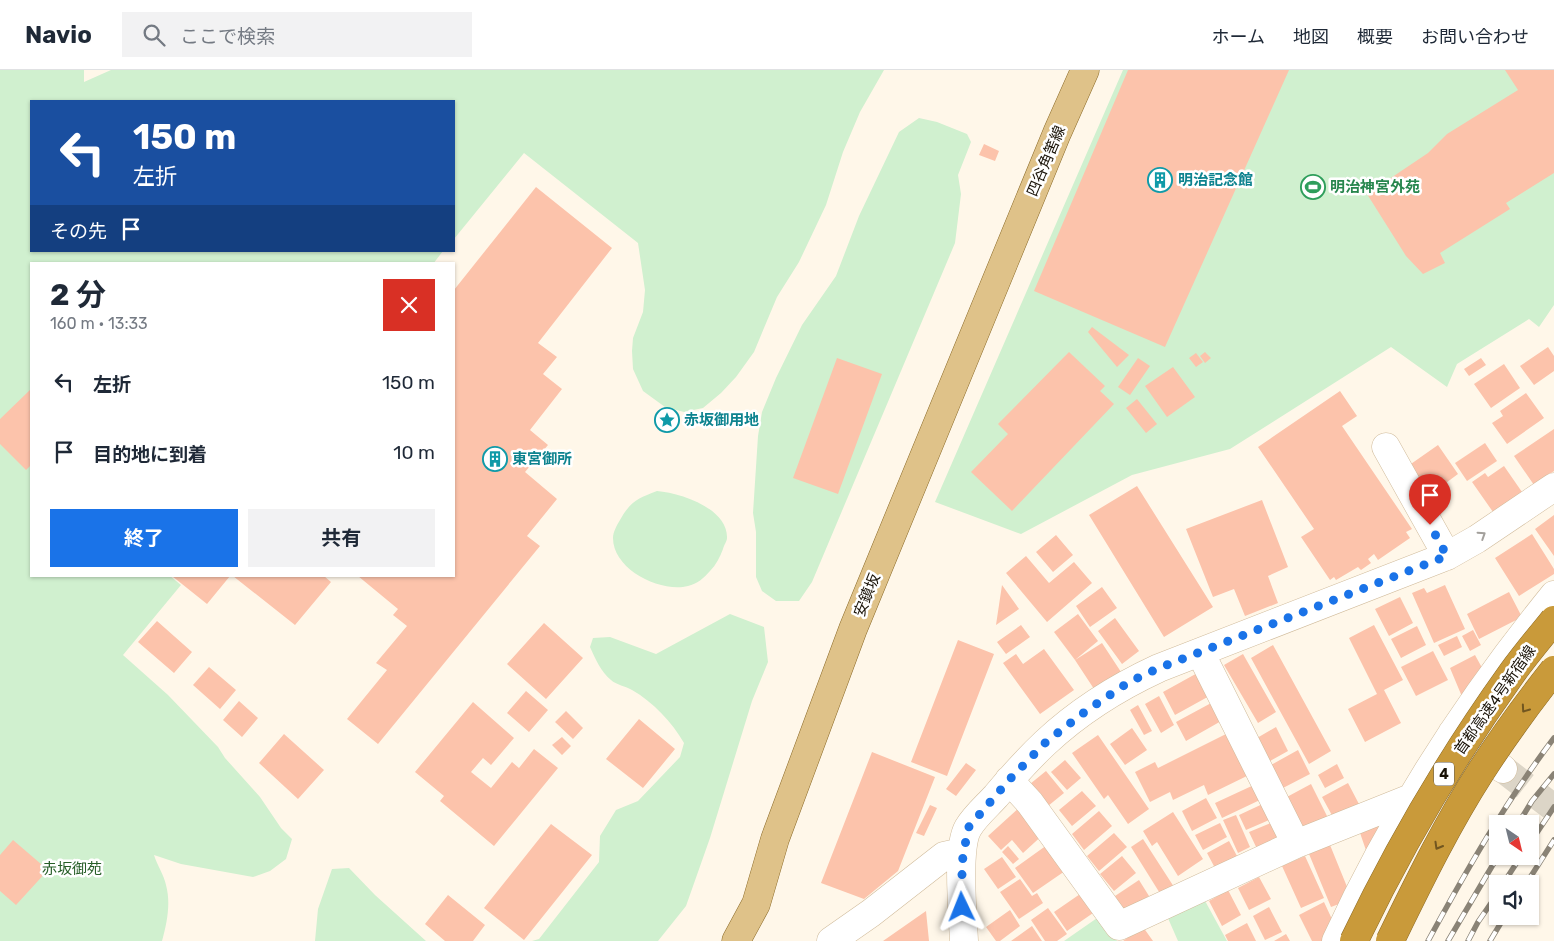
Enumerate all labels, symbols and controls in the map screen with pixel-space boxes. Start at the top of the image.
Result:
search box [122,12,472,57]
text: Navio [25,21,92,49]
icon: search [140,21,168,49]
text: ここで検索 [180,25,275,48]
text: ホーム [1212,26,1265,48]
text: 地図 [1293,26,1329,48]
text: 概要 [1357,26,1393,48]
text: お問い合わせ [1421,26,1529,48]
text: 150 m [133,116,236,158]
icon: left [50,120,115,185]
street label: 四谷角筈線 [1023,123,1069,199]
text: 左折 [133,163,177,190]
building icon: 明治記念館 [1147,167,1173,193]
place label: 明治記念館 [1178,171,1253,189]
sports icon: 明治神宮外苑 [1300,174,1326,200]
place label: 明治神宮外苑 [1330,178,1420,196]
icon: arrive [117,215,145,243]
text: その先 [50,220,107,243]
text: 2 分 [50,277,106,313]
button: close [383,279,435,331]
text: 160 m · 13:33 [50,314,148,333]
icon: left [50,368,78,396]
text: 150 m [382,371,435,394]
text: 左折 [93,373,131,396]
place icon: 赤坂御用地 [654,407,680,433]
place label: 赤坂御用地 [684,411,759,429]
icon: arrive [50,438,78,466]
text: 10 m [393,441,435,464]
text: 目的地に到着 [93,443,207,466]
building icon: 東宮御所 [482,446,508,472]
place label: 東宮御所 [512,450,572,468]
pin [1409,474,1451,525]
icon: arrive [1416,481,1444,509]
button: 終了 [50,509,238,567]
button: 共有 [248,509,435,567]
one-way arrow [1477,532,1486,542]
street label: 安鎮坂 [850,571,884,619]
street label: 首都高速4号新宿線 [1451,642,1539,758]
one-way arrow [1522,703,1531,713]
road number: 4 [1434,762,1454,786]
north arrow [1489,815,1539,865]
map controls [1489,815,1539,925]
one-way arrow [1435,841,1445,850]
park label: 赤坂御苑 [42,860,102,878]
button: sound [1489,875,1539,925]
position arrow [935,880,987,932]

